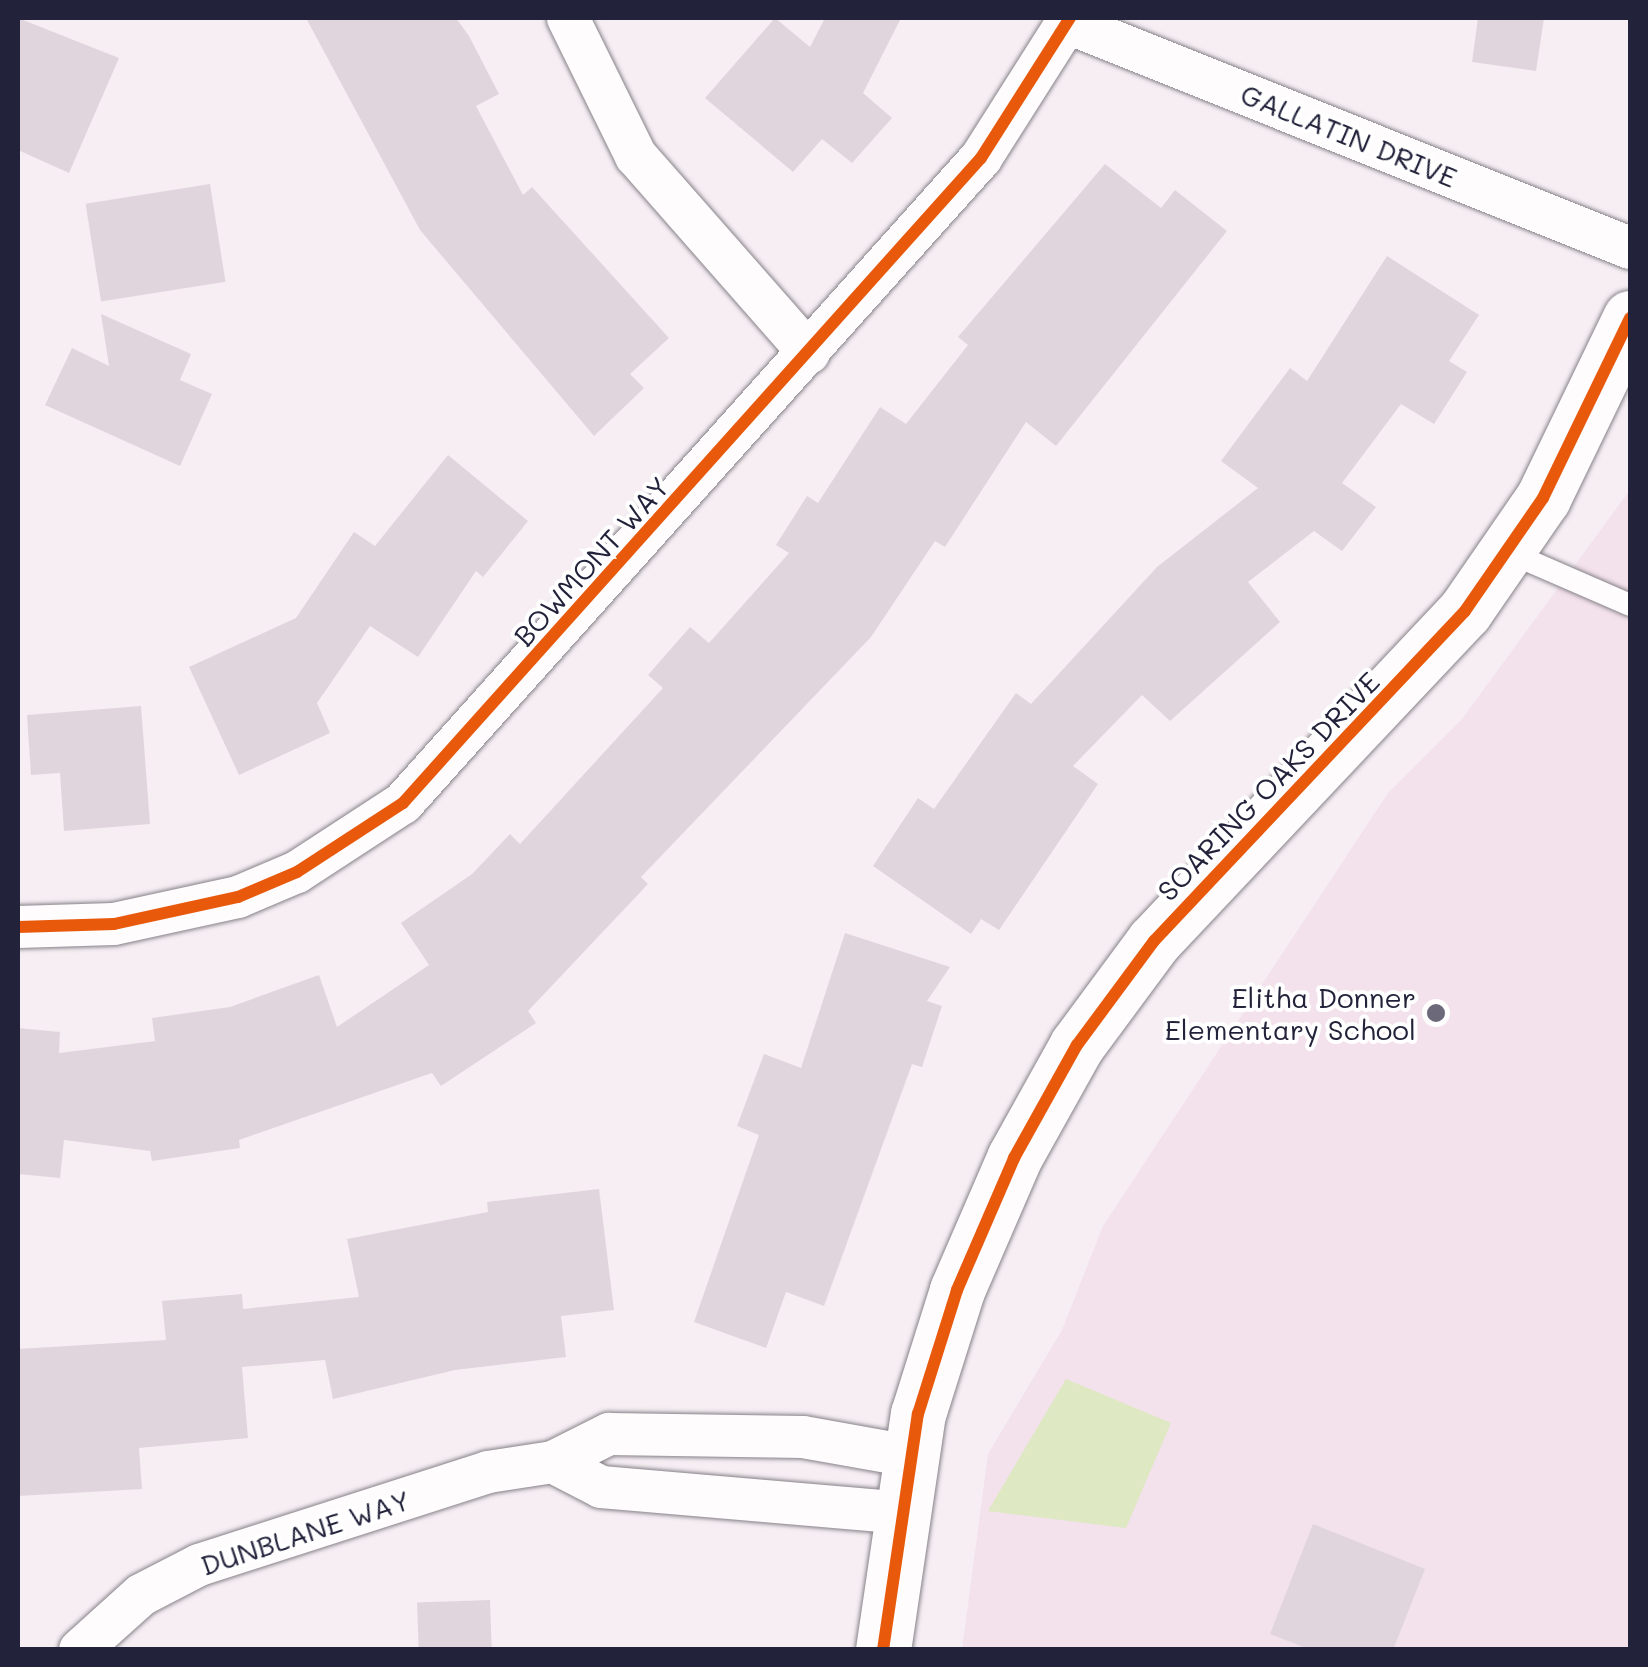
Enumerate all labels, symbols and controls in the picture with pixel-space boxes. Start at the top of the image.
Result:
street label: GALLATIN DRIVE [1236,76,1462,194]
street label: BOWMONT WAY [506,469,676,653]
street label: SOARING OAKS DRIVE [1150,665,1386,907]
place label: Elitha Donner Elementary School [1165,980,1416,1046]
marker: Elitha Donner Elementary School [1425,1002,1447,1024]
street label: DUNBLANE WAY [196,1482,414,1582]

